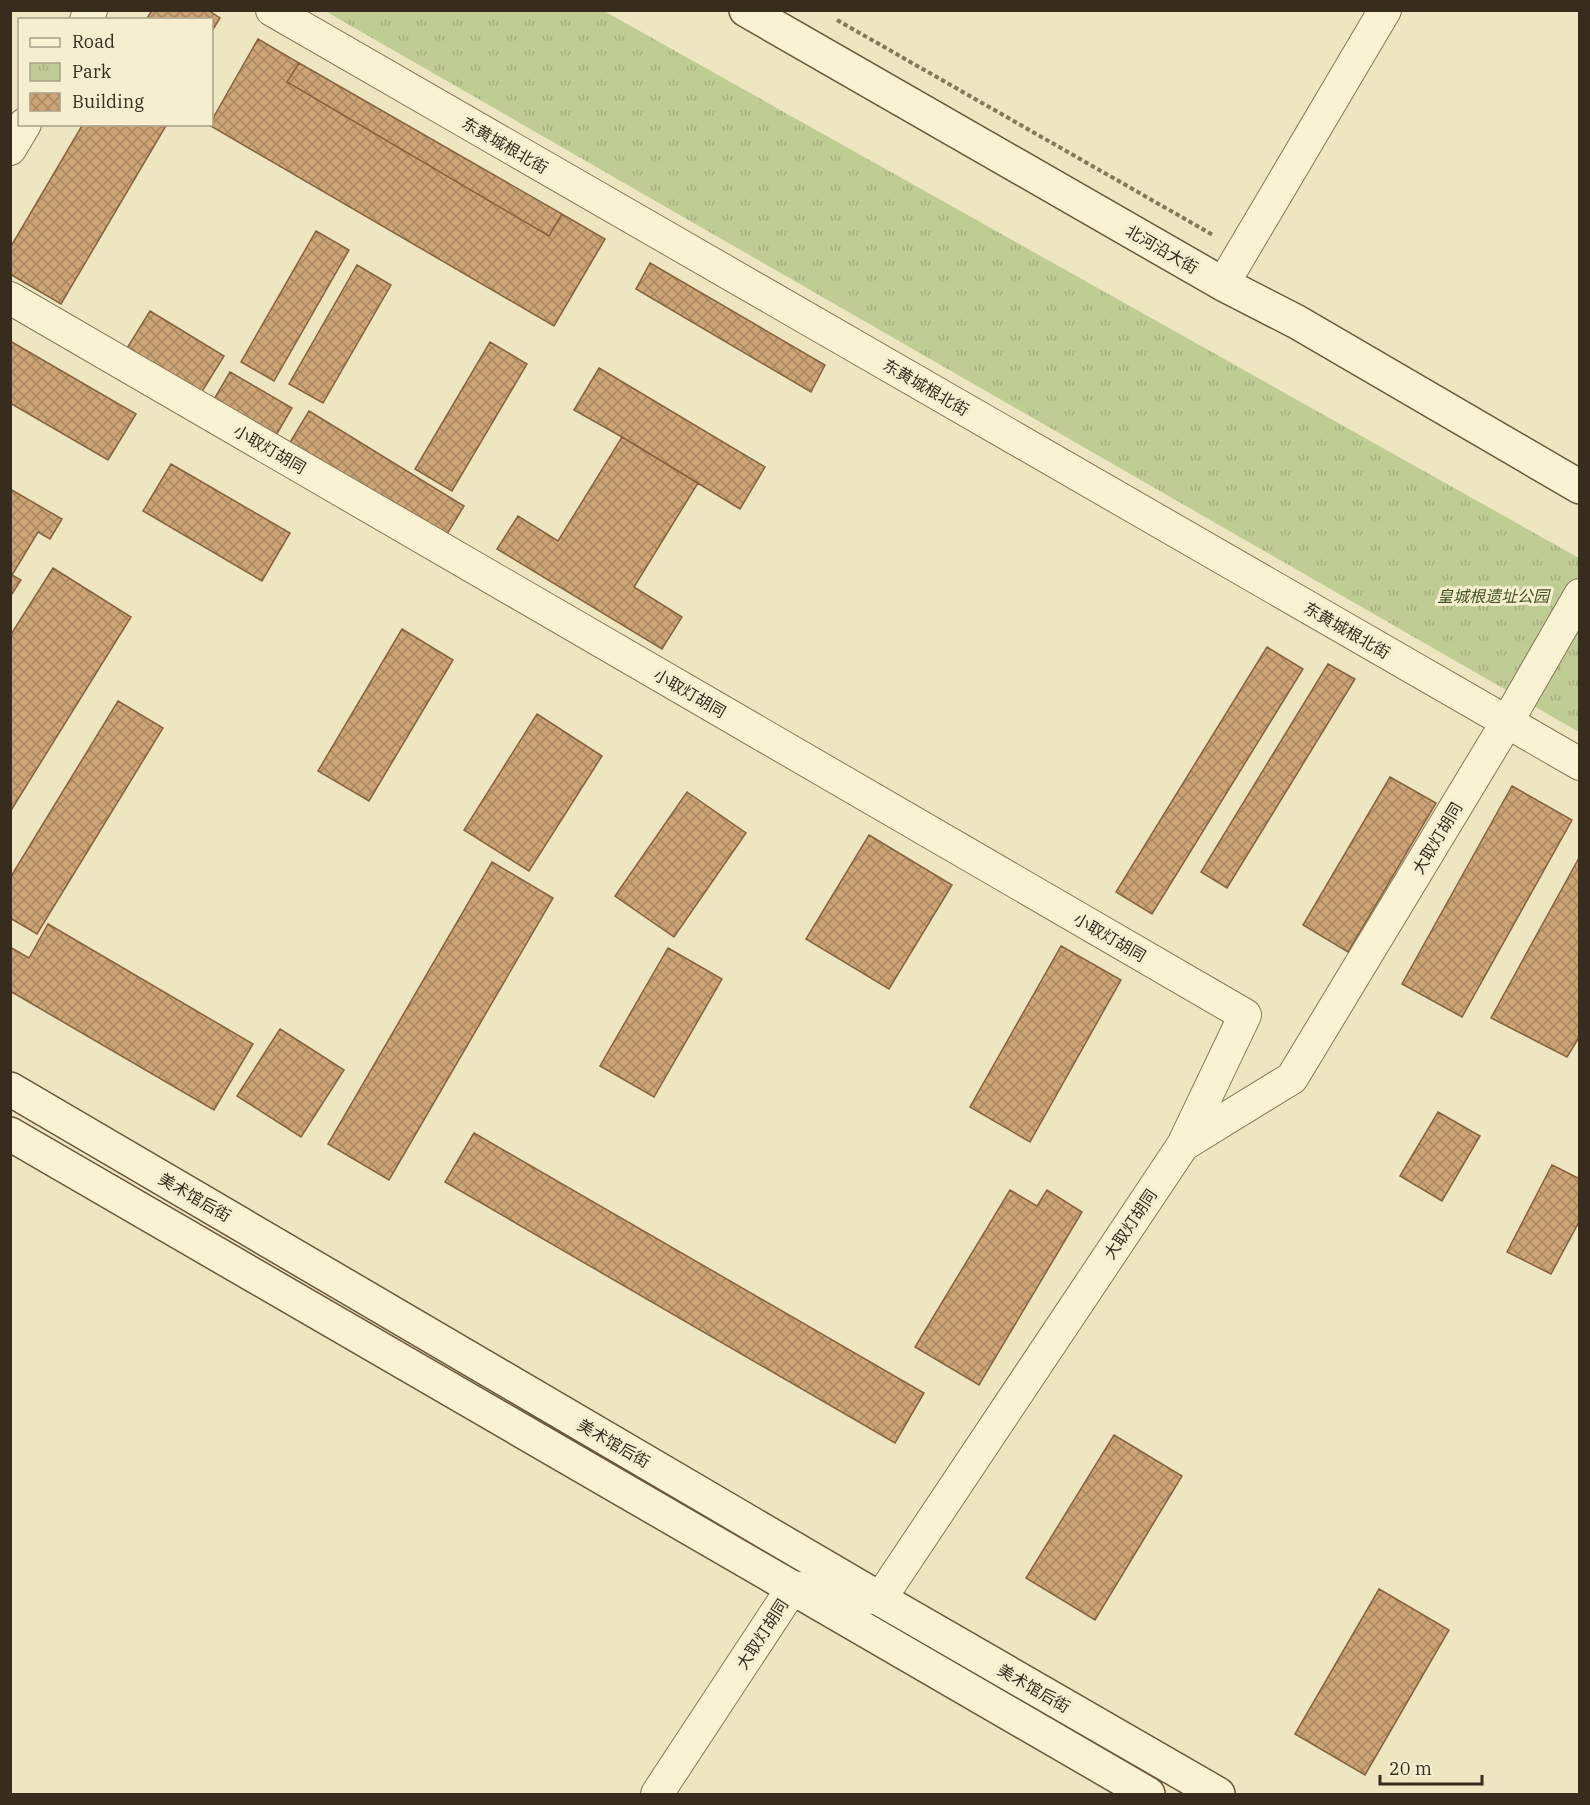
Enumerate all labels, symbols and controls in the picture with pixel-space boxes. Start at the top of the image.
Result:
legend [18,18,213,126]
text: Road [72,30,115,53]
text: Park [72,60,112,83]
text: Building [72,90,144,113]
street label: 东黄城根北街 [458,112,552,178]
street label: 北河沿大街 [1122,220,1202,278]
street label: 东黄城根北街 [879,354,973,420]
street label: 小取灯胡同 [230,420,310,478]
park label: 皇城根遗址公园 [1437,586,1551,606]
street label: 东黄城根北街 [1300,597,1394,663]
street label: 小取灯胡同 [650,664,730,722]
street label: 大取灯胡同 [1408,799,1466,877]
street label: 小取灯胡同 [1070,908,1150,966]
street label: 美术馆后街 [155,1168,235,1226]
street label: 大取灯胡同 [1099,1185,1161,1263]
street label: 美术馆后街 [574,1414,654,1472]
street label: 大取灯胡同 [732,1595,792,1673]
street label: 美术馆后街 [994,1659,1074,1717]
scale bar [1380,1748,1482,1786]
text: 20 m [1389,1757,1432,1780]

